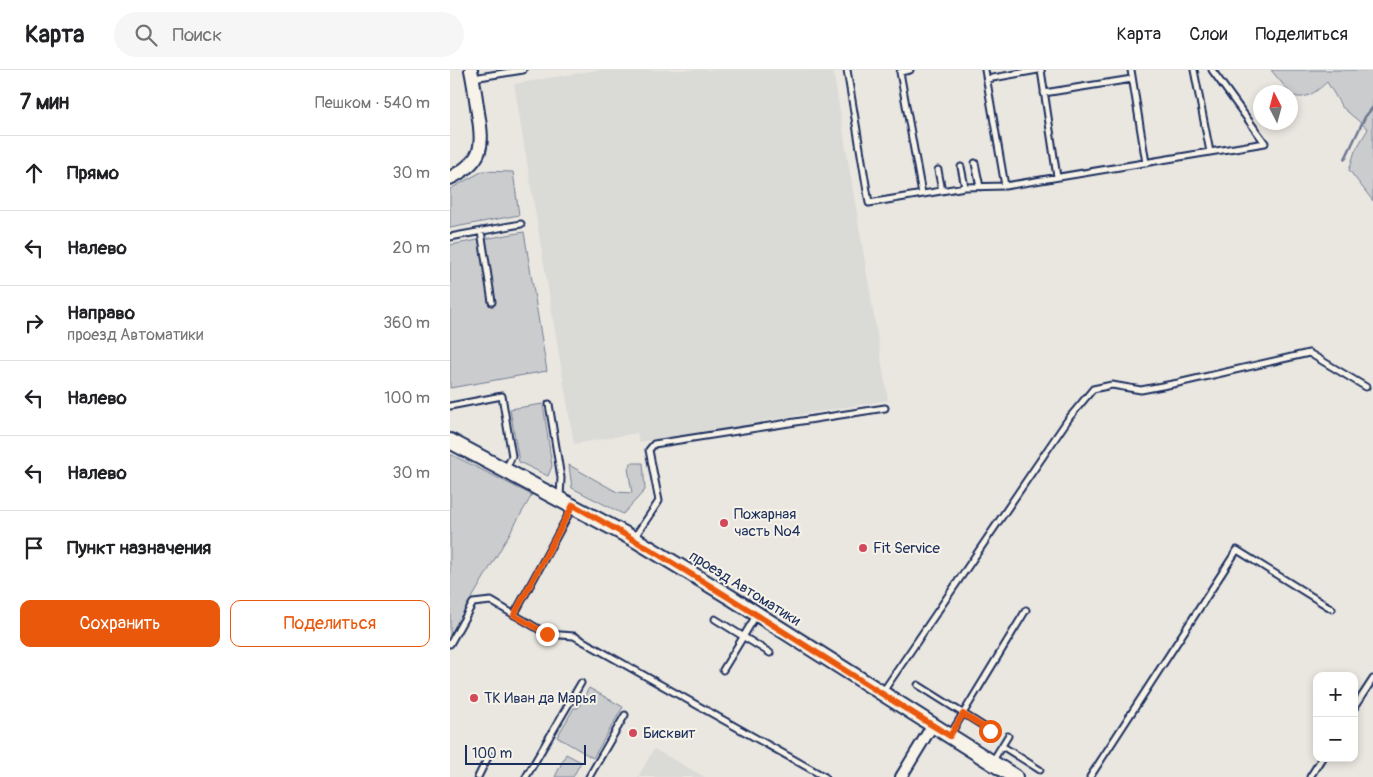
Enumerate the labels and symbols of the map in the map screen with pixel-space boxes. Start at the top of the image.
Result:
north arrow [1253,85,1298,130]
place label: Пожарная часть №4 [734,505,801,541]
marker: Пожарная часть №4 [718,517,730,529]
place label: Fit Service [873,539,941,558]
marker: Fit Service [857,542,869,554]
street label: проезд Автоматики [686,547,804,631]
route end [536,623,559,646]
place label: ТК Иван да Марья [484,689,596,708]
marker: ТК Иван да Марья [468,692,480,704]
route start [979,720,1002,743]
place label: Бисквит [643,724,696,743]
marker: Бисквит [627,727,639,739]
scale bar [465,742,586,765]

